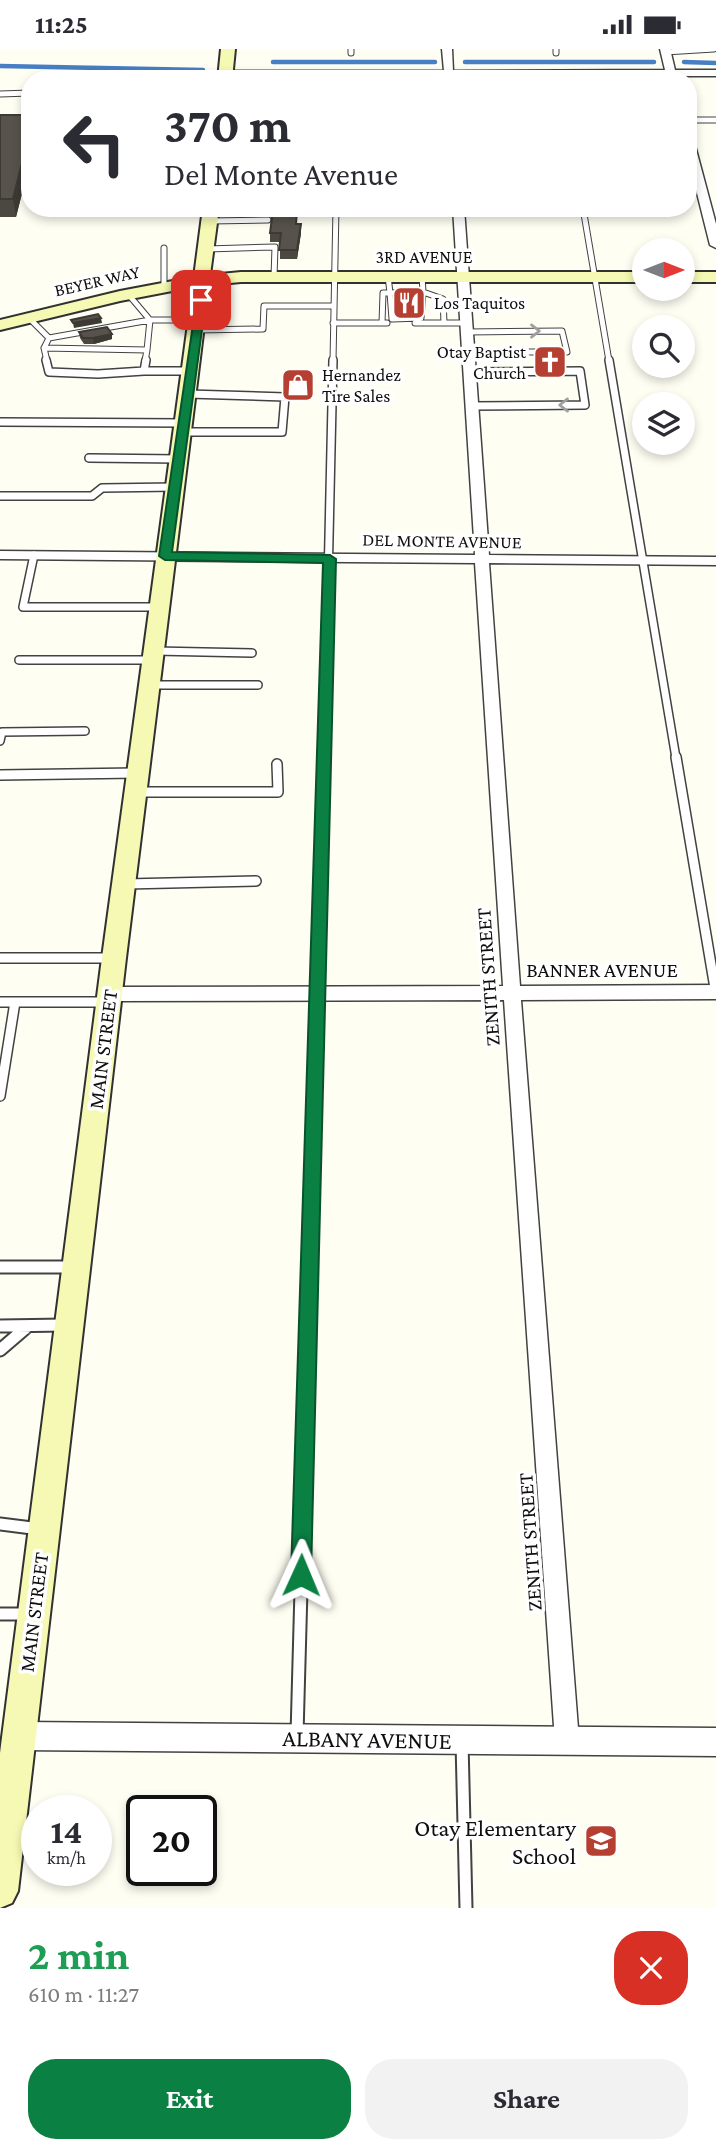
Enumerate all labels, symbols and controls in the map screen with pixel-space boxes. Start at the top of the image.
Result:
text: 11:25 [35,10,88,39]
icon: left [49,98,140,189]
text: 370 m [164,98,291,153]
text: Del Monte Avenue [164,156,398,192]
north arrow [632,238,695,301]
map controls [632,238,695,455]
street label: 3RD AVENUE [375,247,473,267]
street label: BEYER WAY [52,261,142,301]
pin [171,270,231,330]
icon: arrive [182,281,220,319]
restaurant icon: Los Taquitos [390,284,428,322]
place label: Los Taquitos [434,293,525,313]
button: search [632,315,695,378]
one-way arrow [530,323,541,339]
place label: Otay Baptist Church [437,342,527,383]
church icon: Otay Baptist Church [531,343,569,381]
place label: Hernandez Tire Sales [322,365,401,406]
shop icon: Hernandez Tire Sales [279,366,317,404]
button: layers [632,392,695,455]
one-way arrow [558,397,569,413]
street label: DEL MONTE AVENUE [362,530,522,552]
street label: ZENITH STREET [471,906,505,1047]
street label: BANNER AVENUE [526,958,678,982]
street label: MAIN STREET [84,987,122,1110]
street label: ZENITH STREET [513,1471,547,1612]
position arrow [264,1538,338,1612]
street label: MAIN STREET [15,1550,53,1673]
street label: ALBANY AVENUE [282,1724,452,1754]
speed limit sign: 20 [126,1795,217,1886]
text: 14 [51,1812,82,1851]
place label: Otay Elementary School [414,1814,577,1869]
school or university icon: Otay Elementary School [582,1822,620,1860]
text: km/h [47,1848,86,1868]
text: 2 min [28,1931,129,1978]
button: close [614,1931,688,2005]
text: 610 m · 11:27 [28,1981,139,2007]
button: Exit [28,2059,351,2139]
button: Share [365,2059,688,2139]

